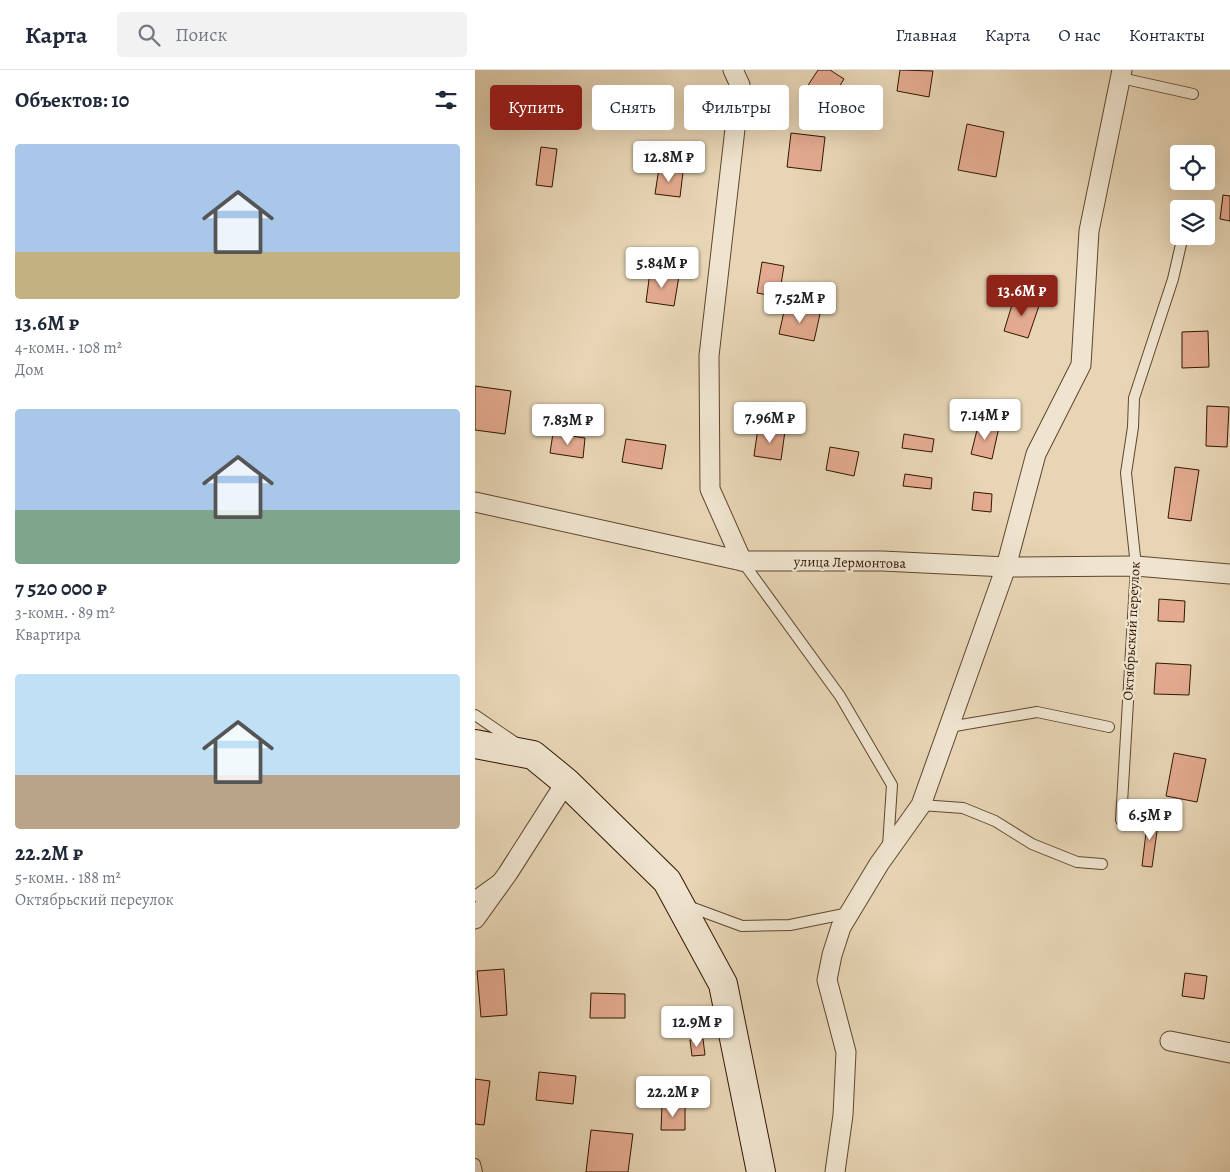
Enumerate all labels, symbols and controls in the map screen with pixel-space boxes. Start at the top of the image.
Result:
search box [117,12,467,57]
text: Карта [25,19,87,51]
icon: search [135,21,163,49]
text: Поиск [175,22,227,48]
text: Главная [896,23,957,47]
text: Карта [985,23,1030,47]
text: О нас [1058,23,1101,47]
text: Контакты [1129,23,1205,47]
chip: Купить [490,85,582,130]
chip: Снять [592,85,674,130]
chip: Фильтры [684,85,789,130]
chip: Новое [799,85,883,130]
text: Объектов: 10 [15,86,129,114]
icon: filters [432,86,460,114]
pin: 12.8M ₽ [623,140,715,183]
map controls [1170,145,1215,245]
button: locate [1170,145,1215,190]
text: 12.8M ₽ [644,146,694,168]
icon: home [193,177,283,267]
button: layers [1170,200,1215,245]
pin: 5.84M ₽ [616,246,708,289]
text: 5.84M ₽ [637,252,687,274]
pin: 13.6M ₽ [976,274,1068,317]
text: 13.6M ₽ [998,280,1046,302]
pin: 7.52M ₽ [754,282,846,324]
text: 7.52M ₽ [775,287,825,309]
text: 13.6M ₽ [15,309,79,337]
text: 4-комн. · 108 m² [15,337,122,359]
text: Дом [15,359,44,381]
pin: 7.14M ₽ [939,398,1031,441]
pin: 7.96M ₽ [724,402,816,444]
pin: 7.83M ₽ [522,404,614,446]
text: 7.14M ₽ [961,404,1009,426]
text: 7.96M ₽ [745,407,795,429]
text: 7.83M ₽ [543,409,593,431]
icon: home [193,442,283,532]
street label: улица Лермонтова [793,552,907,573]
street label: Октябрьский переулок [1118,561,1145,701]
text: 7 520 000 ₽ [15,574,107,602]
text: 3-комн. · 89 m² [15,602,115,624]
text: Квартира [15,624,81,646]
icon: home [193,707,283,797]
pin: 6.5M ₽ [1109,798,1191,841]
text: 6.5M ₽ [1128,804,1172,826]
text: 22.2M ₽ [15,839,83,867]
text: 5-комн. · 188 m² [15,867,121,889]
text: Октябрьский переулок [15,889,174,911]
pin: 12.9M ₽ [651,1006,743,1048]
text: 12.9M ₽ [672,1011,722,1033]
pin: 22.2M ₽ [627,1076,719,1118]
text: 22.2M ₽ [647,1081,699,1103]

